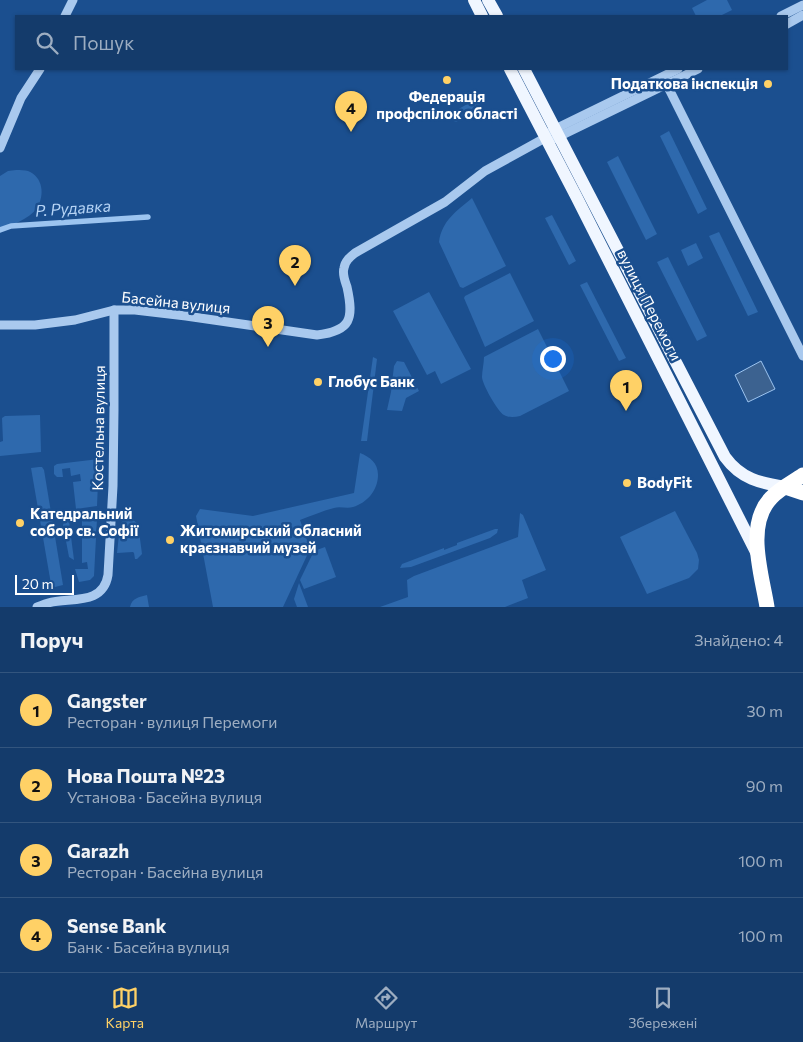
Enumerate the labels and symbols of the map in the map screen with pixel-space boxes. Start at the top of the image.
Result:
marker: Федерація профспілок області [441,74,453,86]
place label: Податкова інспекція [611,74,758,92]
marker: Податкова інспекція [762,78,774,90]
place label: Федерація профспілок області [376,87,518,122]
pin: 4 [335,91,367,132]
water label: Р. Рудавка [34,195,112,220]
pin: 2 [279,245,311,286]
street label: вулиця Перемоги [614,246,686,363]
street label: Басейна вулиця [121,287,231,317]
pin: 3 [252,306,284,347]
your location [540,346,566,372]
street label: Костельна вулиця [88,365,108,491]
pin: 1 [610,370,642,411]
place label: Глобус Банк [328,372,415,390]
marker: Глобус Банк [312,376,324,388]
place label: BodyFit [637,473,692,491]
marker: BodyFit [621,477,633,489]
place label: Катедральний собор св. Софії [30,504,139,539]
marker: Катедральний собор св. Софії [14,517,26,529]
place label: Житомирський обласний краєзнавчий музей [180,521,362,556]
marker: Житомирський обласний краєзнавчий музей [164,534,176,546]
scale bar [15,572,74,595]

